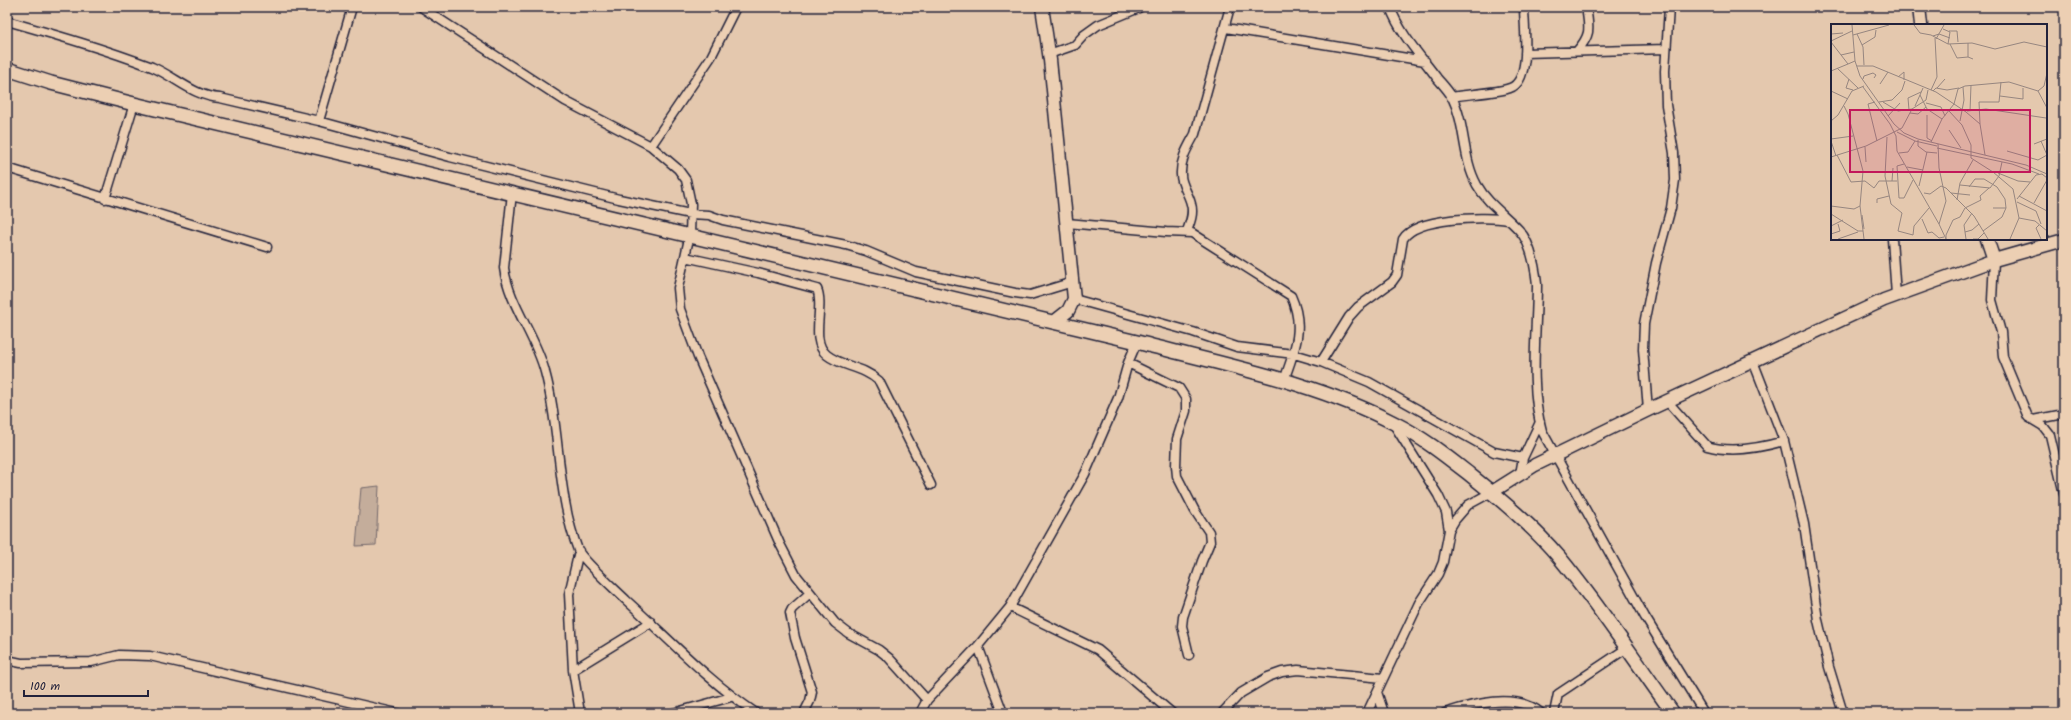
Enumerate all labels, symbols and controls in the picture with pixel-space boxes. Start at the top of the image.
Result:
inset map [1831,24,2047,240]
scale bar [24,672,148,698]
text: 100 m [30,677,61,696]

